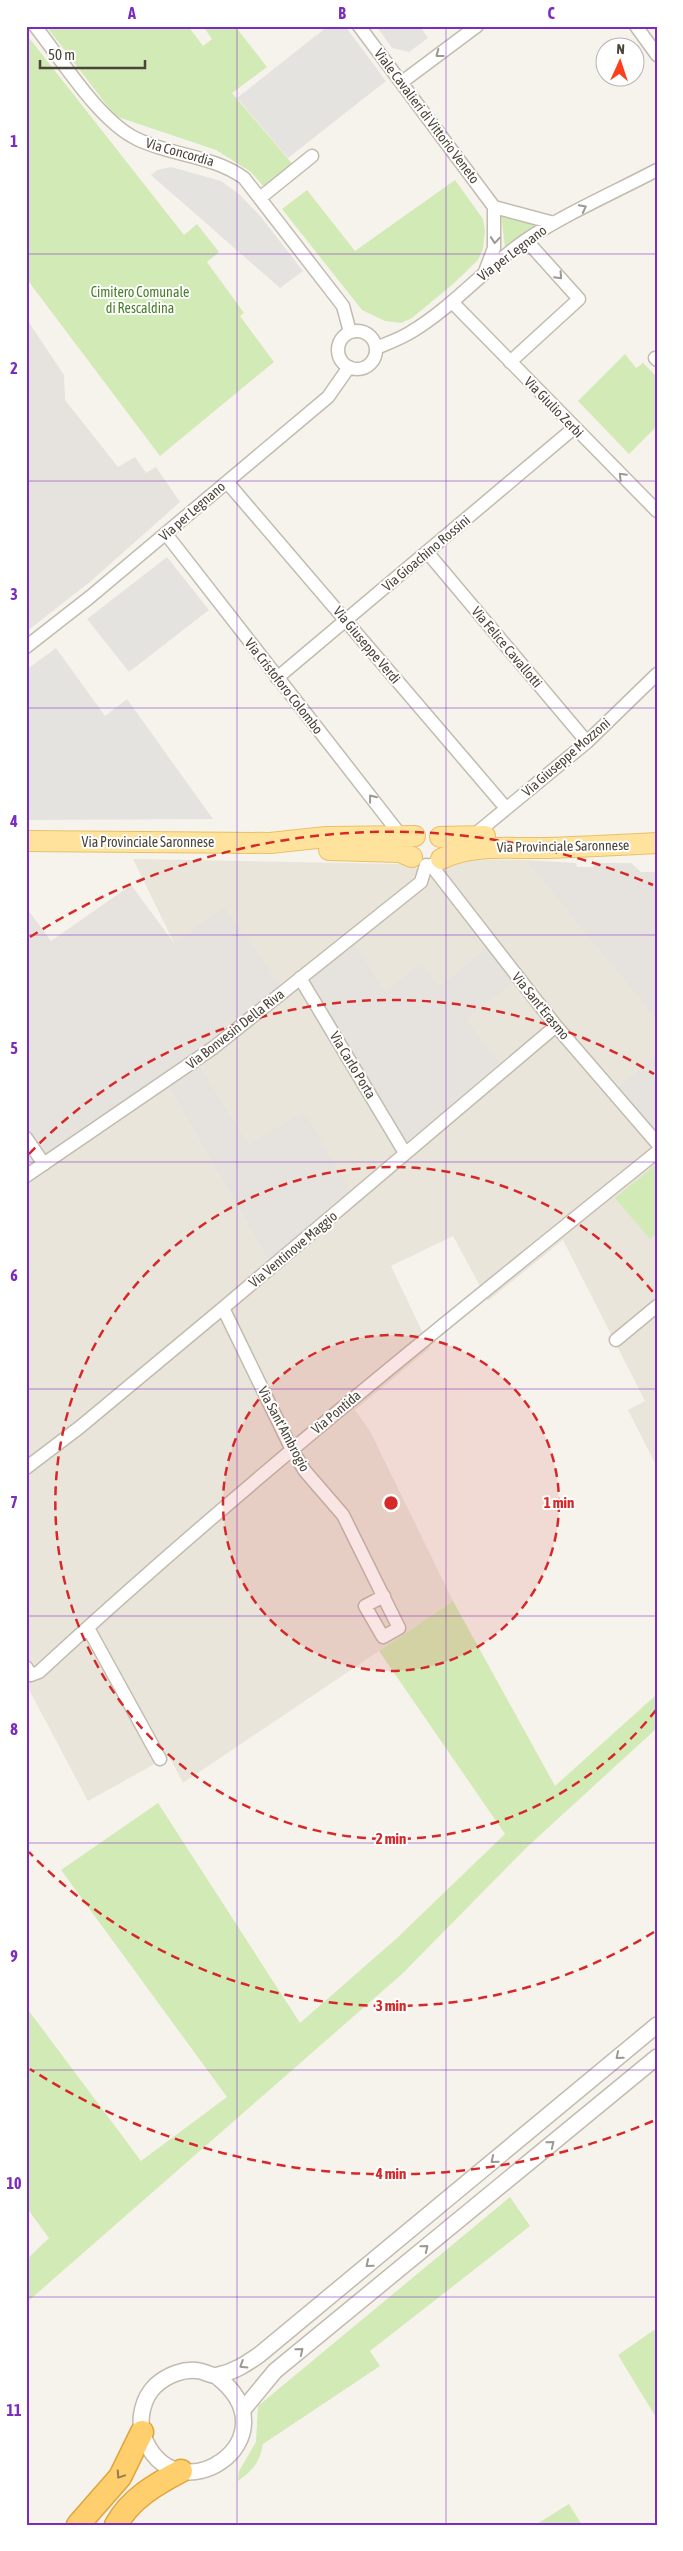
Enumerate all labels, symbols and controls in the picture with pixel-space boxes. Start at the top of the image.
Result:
text: A [127,4,136,22]
text: B [338,4,346,22]
text: C [547,4,555,22]
scale bar [40,38,145,70]
north arrow [596,38,646,88]
text: N [616,41,625,57]
street label: Viale Cavalieri di Vittorio Veneto [371,45,483,187]
text: 50 m [48,46,75,63]
one-way arrow [435,48,445,57]
text: 1 [10,132,18,150]
street label: Via Concordia [144,135,216,169]
one-way arrow [578,204,587,214]
street label: Via per Legnano [474,222,550,284]
one-way arrow [489,237,500,245]
one-way arrow [553,271,562,280]
park label: Cimitero Comunale di Rescaldina [91,284,189,316]
text: 2 [10,359,18,377]
street label: Via Giulio Zerbi [521,373,587,441]
one-way arrow [619,473,628,482]
street label: Via per Legnano [156,478,228,544]
street label: Via Gioachino Rossini [379,512,473,594]
text: 3 [10,585,18,603]
street label: Via Giuseppe Verdi [330,603,404,687]
street label: Via Felice Cavallotti [469,603,545,691]
street label: Via Cristoforo Colombo [242,635,326,737]
street label: Via Giuseppe Mozzoni [519,715,613,799]
one-way arrow [368,795,377,804]
text: 4 [9,812,18,830]
street label: Via Provinciale Saronnese [82,834,214,850]
street label: Via Provinciale Saronnese [496,837,630,855]
street label: Via Sant'Erasmo [509,969,573,1043]
street label: Via Bonvesin Della Riva [183,986,287,1072]
street label: Via Carlo Porta [327,1029,379,1101]
text: 5 [10,1039,18,1057]
street label: Via Ventinove Maggio [246,1208,340,1290]
text: 6 [10,1266,18,1284]
street label: Via Sant'Ambrogio [255,1384,313,1474]
street label: Via Pontida [308,1387,364,1437]
text: 7 [10,1493,18,1511]
centre of rings [382,1494,400,1512]
text: 1 min [544,1494,574,1511]
text: 8 [10,1720,18,1738]
text: 2 min [376,1830,406,1847]
text: 9 [10,1947,18,1965]
text: 3 min [376,1997,406,2014]
one-way arrow [616,2050,625,2059]
one-way arrow [545,2141,554,2150]
one-way arrow [491,2154,500,2162]
text: 4 min [375,2165,406,2182]
text: 10 [6,2174,22,2192]
one-way arrow [419,2245,428,2253]
one-way arrow [366,2258,375,2266]
one-way arrow [294,2347,303,2356]
one-way arrow [239,2359,248,2369]
text: 11 [6,2401,22,2419]
one-way arrow [117,2469,126,2479]

